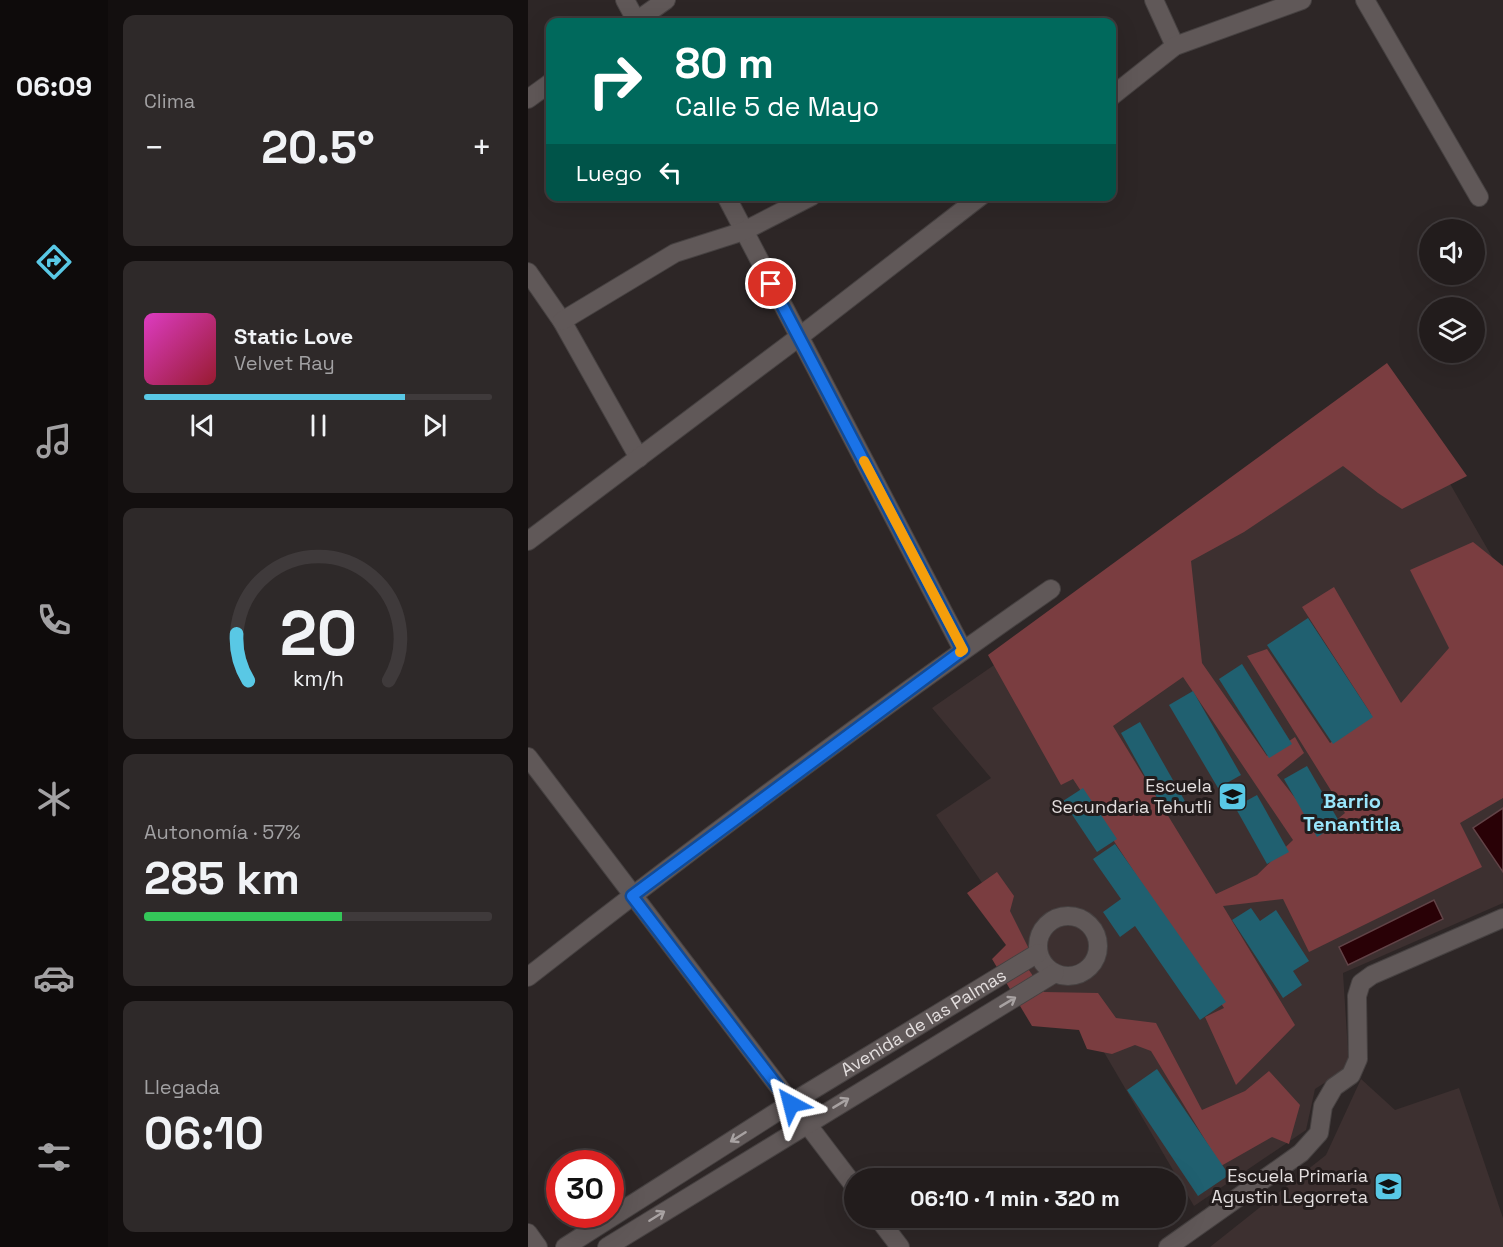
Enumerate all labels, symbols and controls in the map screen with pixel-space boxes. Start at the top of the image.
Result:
text: 80 m [675,37,774,90]
icon: right [576,42,654,120]
text: 06:09 [16,69,92,104]
text: Clima [144,88,195,114]
text: Calle 5 de Mayo [675,89,879,124]
text: 20.5° [261,119,375,176]
text: − [144,127,164,169]
text: + [472,127,492,169]
icon: left [654,156,687,189]
text: Luego [576,159,642,187]
map controls [1419,219,1485,363]
button: sound [1419,219,1485,285]
icon: directions [33,241,75,283]
pin [745,258,796,309]
icon: arrive [754,267,787,300]
button: layers [1419,297,1485,363]
text: Static Love [234,322,353,350]
text: Velvet Ray [234,350,335,376]
icon: previous [186,409,219,442]
icon: pause [302,409,335,442]
icon: next [418,409,451,442]
icon: music [33,420,75,462]
text: 20 [279,594,357,673]
icon: phone [33,599,75,641]
text: km/h [292,665,344,692]
place label: Escuela Secundaria Tehutli [1051,774,1212,818]
icon: climate [33,778,75,820]
school or university icon: Escuela Secundaria Tehutli [1217,780,1249,812]
district label: Barrio Tenantitla [1303,788,1401,837]
text: Autonomía · 57% [144,819,301,845]
text: 285 km [144,850,300,907]
icon: car [33,957,75,999]
street label: Avenida de las Palmas [836,963,1010,1081]
one-way arrow [999,995,1016,1007]
position arrow [759,1072,823,1136]
text: Llegada [144,1074,220,1100]
one-way arrow [832,1096,849,1108]
text: 06:10 [144,1105,264,1162]
one-way arrow [730,1131,747,1143]
icon: filters [33,1136,75,1178]
speed limit sign: 30 [546,1150,624,1228]
place label: Escuela Primaria Agustin Legorreta [1211,1164,1368,1208]
school or university icon: Escuela Primaria Agustin Legorreta [1373,1170,1405,1202]
text: 06:10 · 1 min · 320 m [910,1184,1120,1212]
one-way arrow [648,1210,665,1222]

